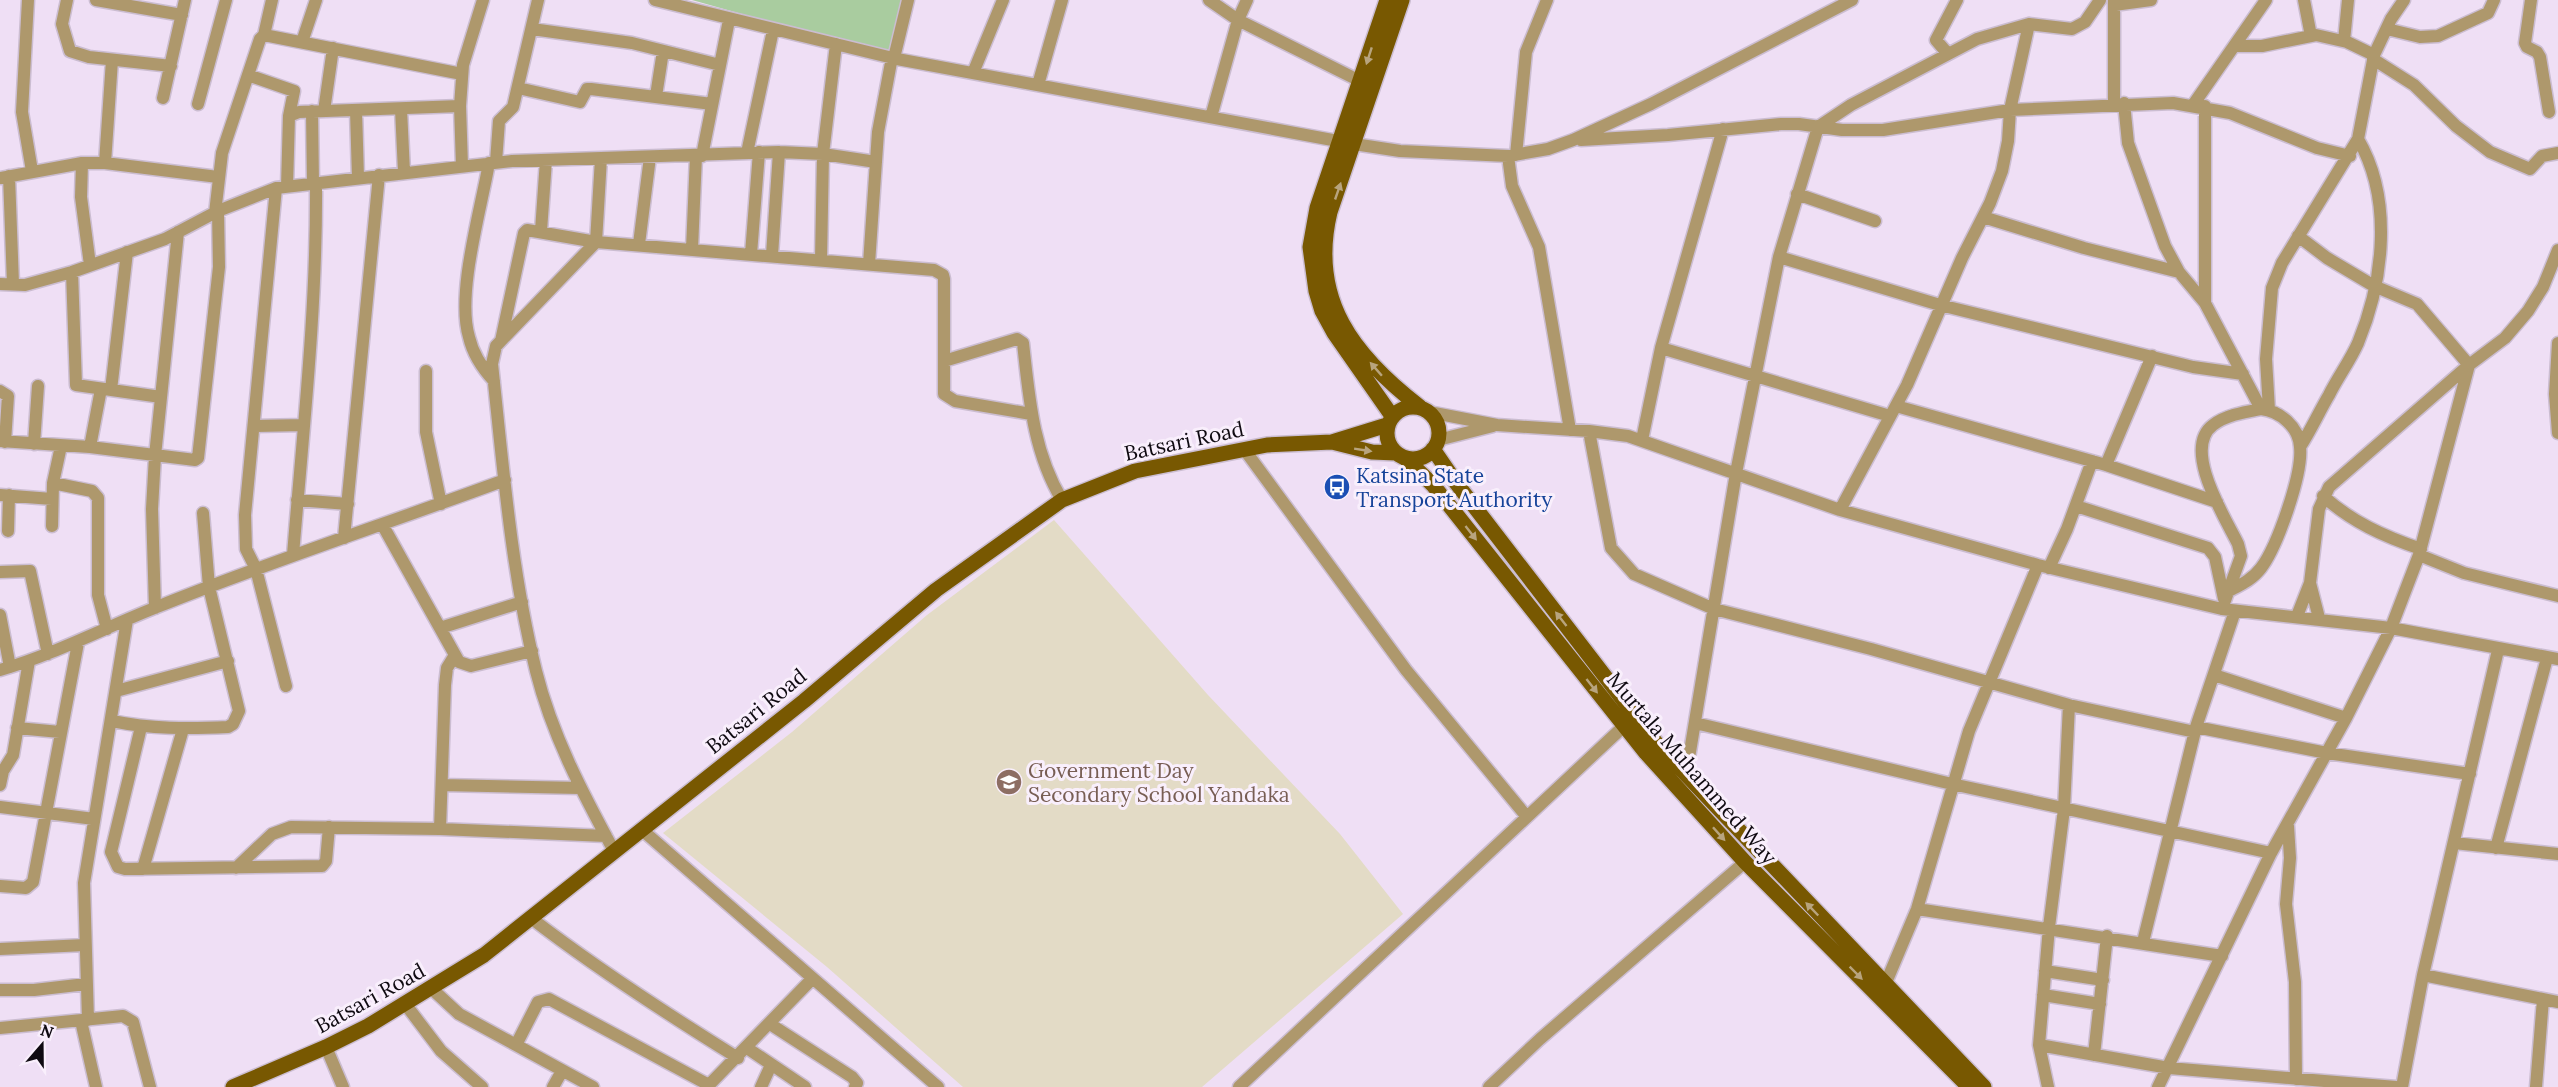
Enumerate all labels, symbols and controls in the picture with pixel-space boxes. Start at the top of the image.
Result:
one-way arrow [1364,47,1373,65]
one-way arrow [1333,182,1343,200]
one-way arrow [1370,362,1383,377]
street label: Batsari Road [1122,415,1246,467]
one-way arrow [1354,446,1373,455]
place label: Katsina State Transport Authority [1356,462,1552,513]
bus stop icon: Katsina State Transport Authority [1322,472,1352,502]
one-way arrow [1465,525,1478,541]
one-way arrow [1556,612,1568,627]
street label: Batsari Road [700,662,812,760]
street label: Murtala Muhammed Way [1601,666,1783,870]
one-way arrow [1586,678,1599,694]
place label: Government Day Secondary School Yandaka [1028,757,1290,808]
school or university icon: Government Day Secondary School Yandaka [994,767,1024,797]
one-way arrow [1712,826,1725,841]
one-way arrow [1806,902,1820,916]
street label: Batsari Road [310,957,430,1039]
one-way arrow [1848,966,1862,980]
north arrow [12,1015,72,1075]
text: N [38,1019,56,1042]

